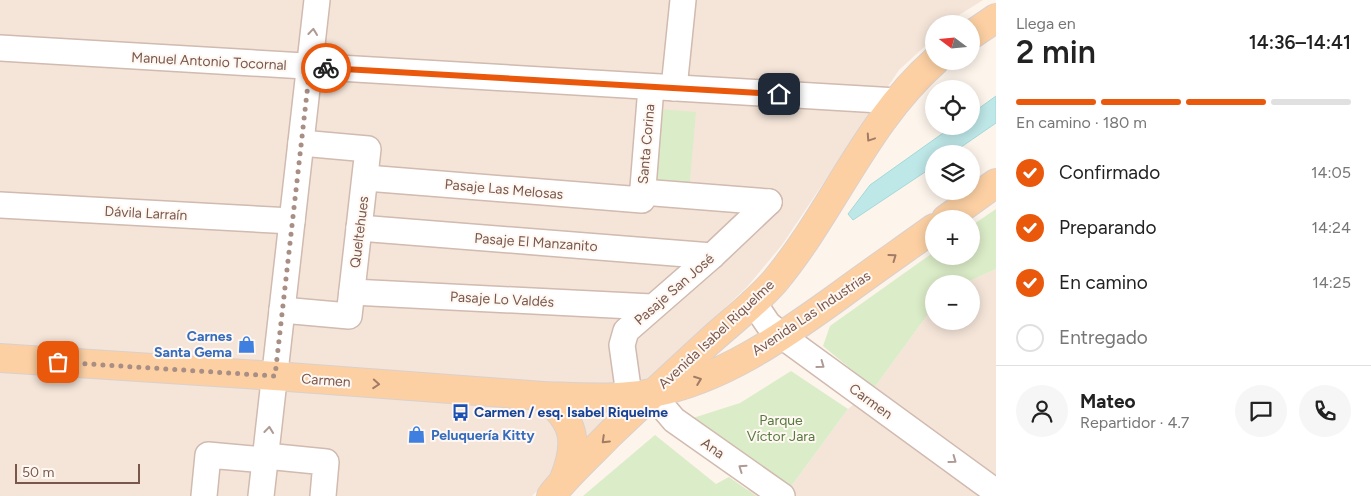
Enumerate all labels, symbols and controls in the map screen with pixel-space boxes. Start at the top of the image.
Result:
text: Llega en [1016,14,1076,33]
north arrow [925,15,980,70]
map controls [925,15,980,330]
one-way arrow [307,28,318,36]
text: 14:36–14:41 [1249,31,1351,54]
text: 2 min [1016,33,1096,71]
courier [301,43,351,93]
street label: Manuel Antonio Tocornal [131,49,287,74]
icon: bike [312,54,340,82]
pin [758,73,800,115]
icon: home [765,80,793,108]
button: locate [925,80,980,135]
street label: Santa Corina [635,103,658,185]
text: En camino · 180 m [1016,113,1147,132]
one-way arrow [867,133,876,142]
button: layers [925,145,980,200]
icon: check [1016,159,1044,187]
text: Confirmado [1059,161,1160,184]
text: 14:05 [1311,163,1351,182]
street label: Pasaje Las Melosas [444,176,564,203]
street label: Queltehues [347,195,372,269]
street label: Dávila Larraín [104,203,188,224]
button: + [925,210,980,265]
icon: check [1016,214,1044,242]
text: Preparando [1059,216,1157,239]
text: 14:24 [1312,218,1351,237]
street label: Pasaje El Manzanito [474,230,598,255]
street label: Pasaje San José [631,250,718,329]
one-way arrow [887,254,897,263]
street label: Avenida Las Industrias [749,267,874,359]
icon: check [1016,269,1044,297]
text: En camino [1059,271,1148,294]
text: 14:25 [1312,273,1351,292]
button: − [925,275,980,330]
street label: Avenida Isabel Riquelme [655,276,778,392]
street label: Pasaje Lo Valdés [449,288,554,311]
text: Entregado [1059,326,1148,349]
place label: Carnes Santa Gema [154,328,232,361]
shop icon: Carnes Santa Gema [236,334,256,354]
pin [37,341,79,383]
icon: bag [44,348,72,376]
one-way arrow [815,359,825,368]
street label: Carmen [301,370,351,391]
one-way arrow [693,376,702,386]
one-way arrow [372,378,380,389]
street label: Carmen [846,380,896,423]
button: person [1016,385,1068,437]
button: chat [1235,385,1287,437]
button: phone [1299,385,1351,437]
text: Mateo [1080,390,1135,413]
bus stop icon: Carmen / esq. Isabel Riquelme [450,402,470,422]
place label: Carmen / esq. Isabel Riquelme [474,404,668,421]
park label: Parque Víctor Jara [747,412,815,445]
text: Repartidor · 4.7 [1080,413,1189,432]
shop icon: Peluquería Kitty [407,425,427,445]
one-way arrow [263,426,274,434]
place label: Peluquería Kitty [431,427,535,444]
one-way arrow [601,434,610,443]
street label: Ana [698,434,728,462]
one-way arrow [947,454,957,463]
scale bar [15,461,140,484]
text: 50 m [22,464,54,481]
one-way arrow [738,465,747,474]

